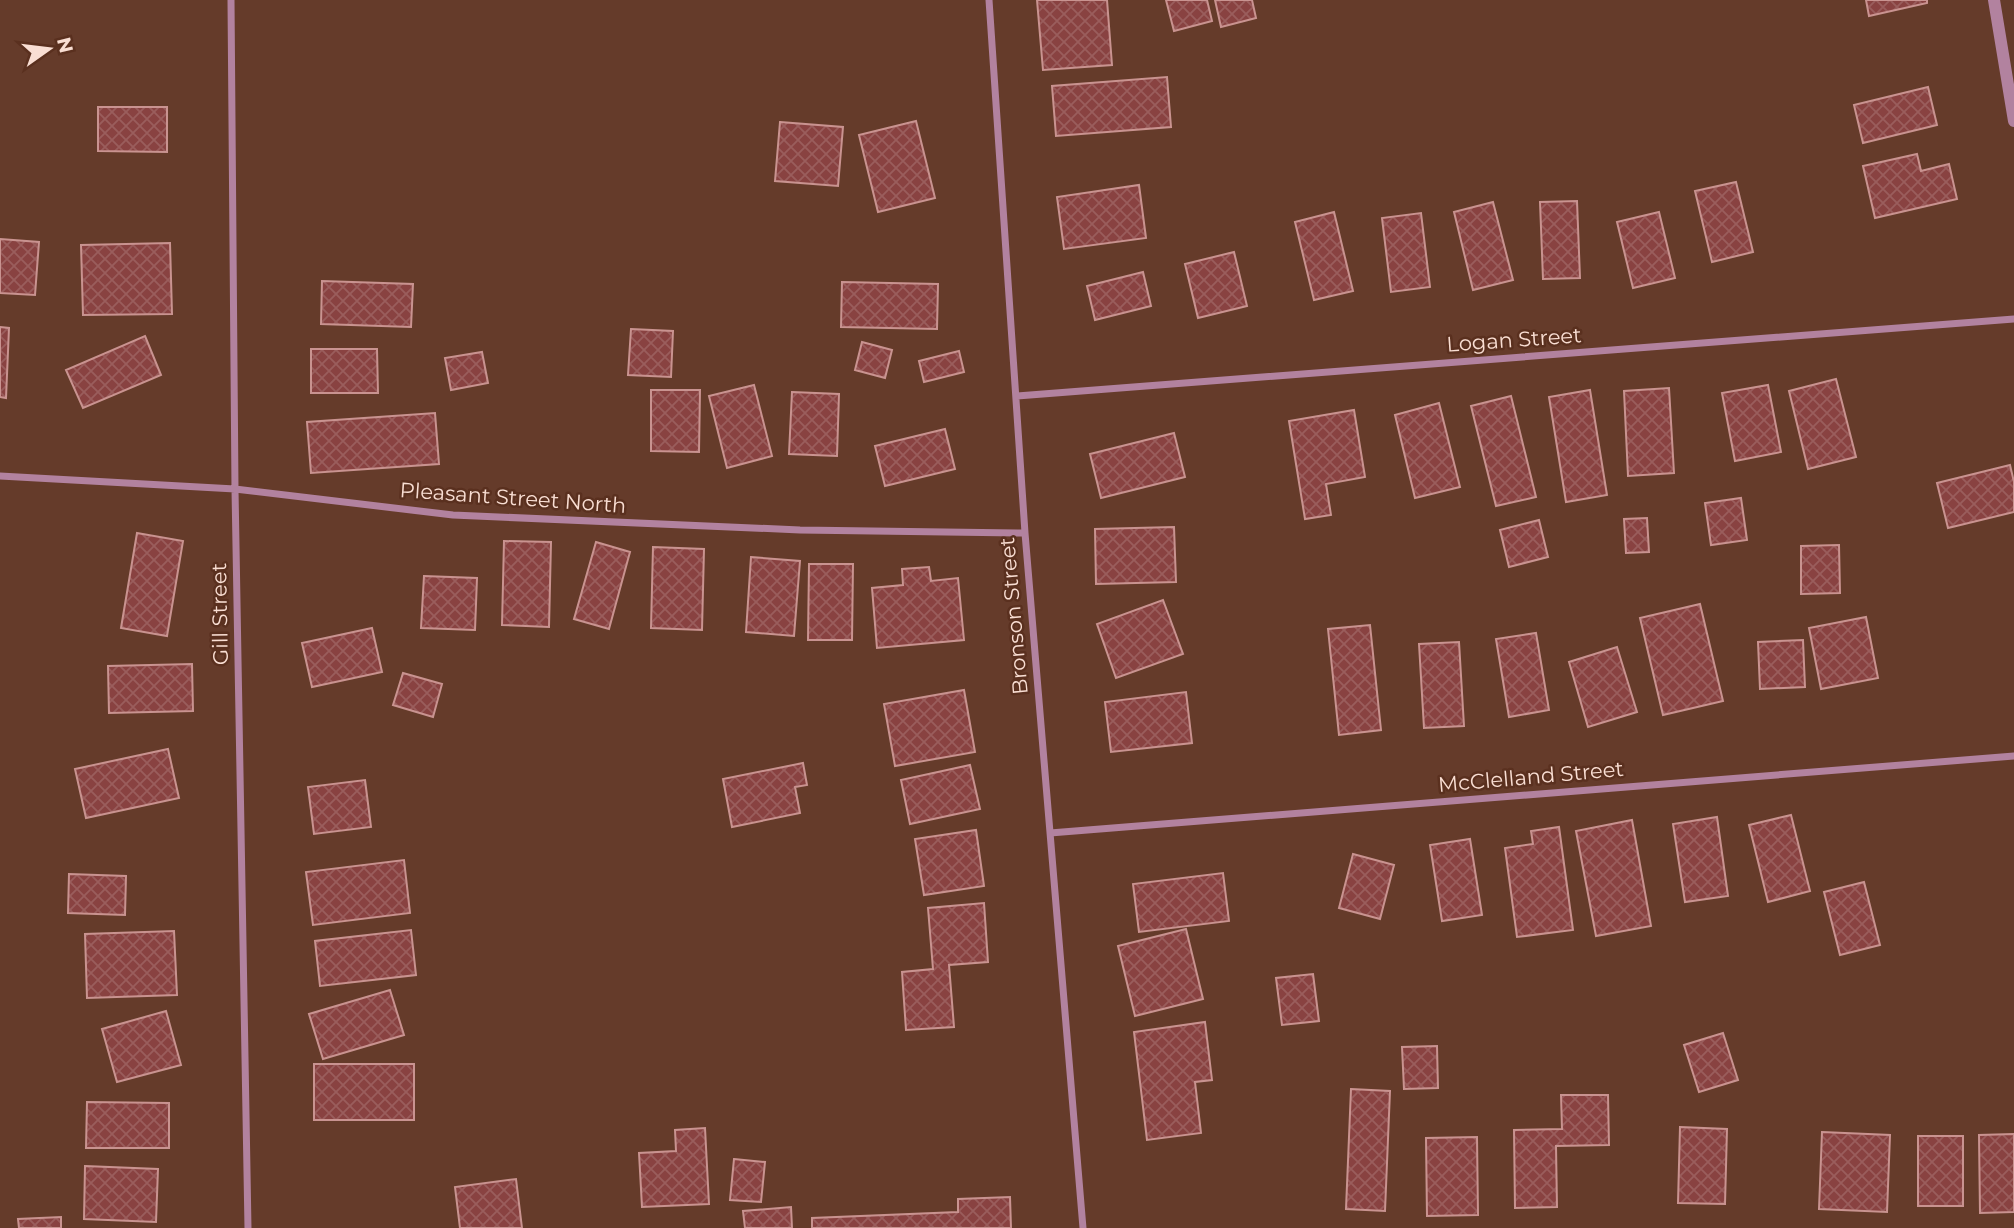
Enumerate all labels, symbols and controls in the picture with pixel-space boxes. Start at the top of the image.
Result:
north arrow [14,14,84,84]
text: N [52,35,78,55]
street label: Logan Street [1446,322,1582,357]
street label: Pleasant Street North [399,477,627,518]
street label: Bronson Street [994,536,1033,696]
street label: Gill Street [206,563,233,665]
street label: McClelland Street [1437,756,1625,797]

